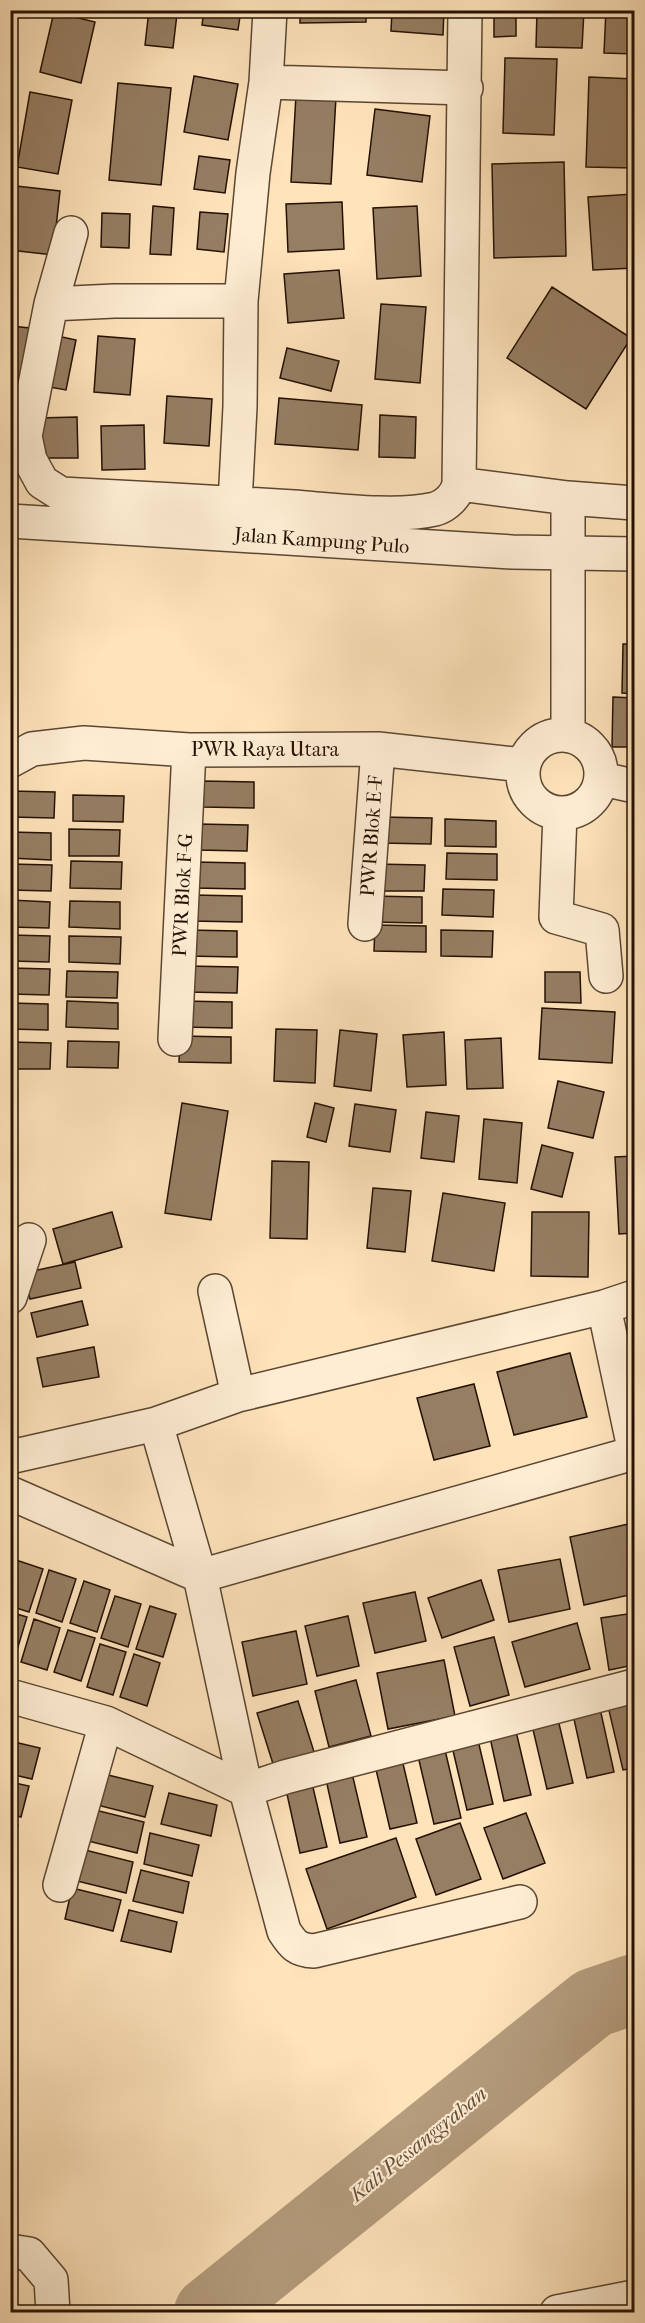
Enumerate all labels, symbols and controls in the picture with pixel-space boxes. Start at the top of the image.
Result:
street label: Jalan Kampung Pulo [232,523,410,558]
street label: PWR Raya Utara [191,738,340,761]
street label: PWR Blok E-F [356,774,387,897]
street label: PWR Blok F-G [168,833,197,957]
water label: Kali Pessanggrahan [343,2081,492,2208]

